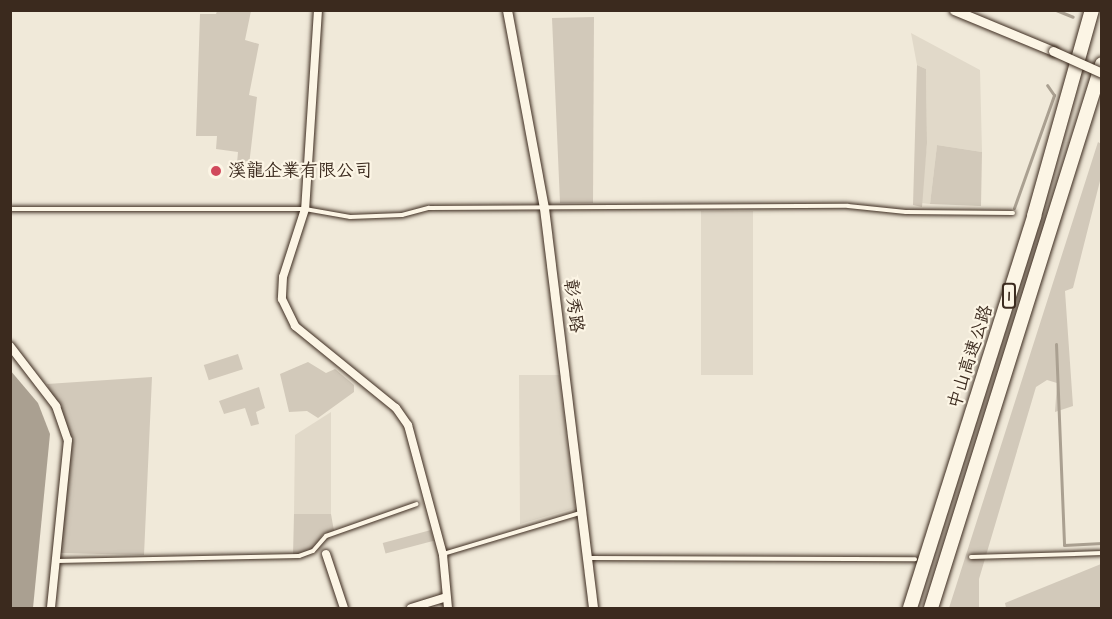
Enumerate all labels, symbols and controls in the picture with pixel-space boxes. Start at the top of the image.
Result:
place label: 溪龍企業有限公司 [228,160,372,182]
marker: 溪龍企業有限公司 [209,164,223,178]
street label: 彰秀路 [559,278,587,334]
road number: 1 [1002,283,1016,309]
street label: 中山高速公路 [944,302,998,412]

